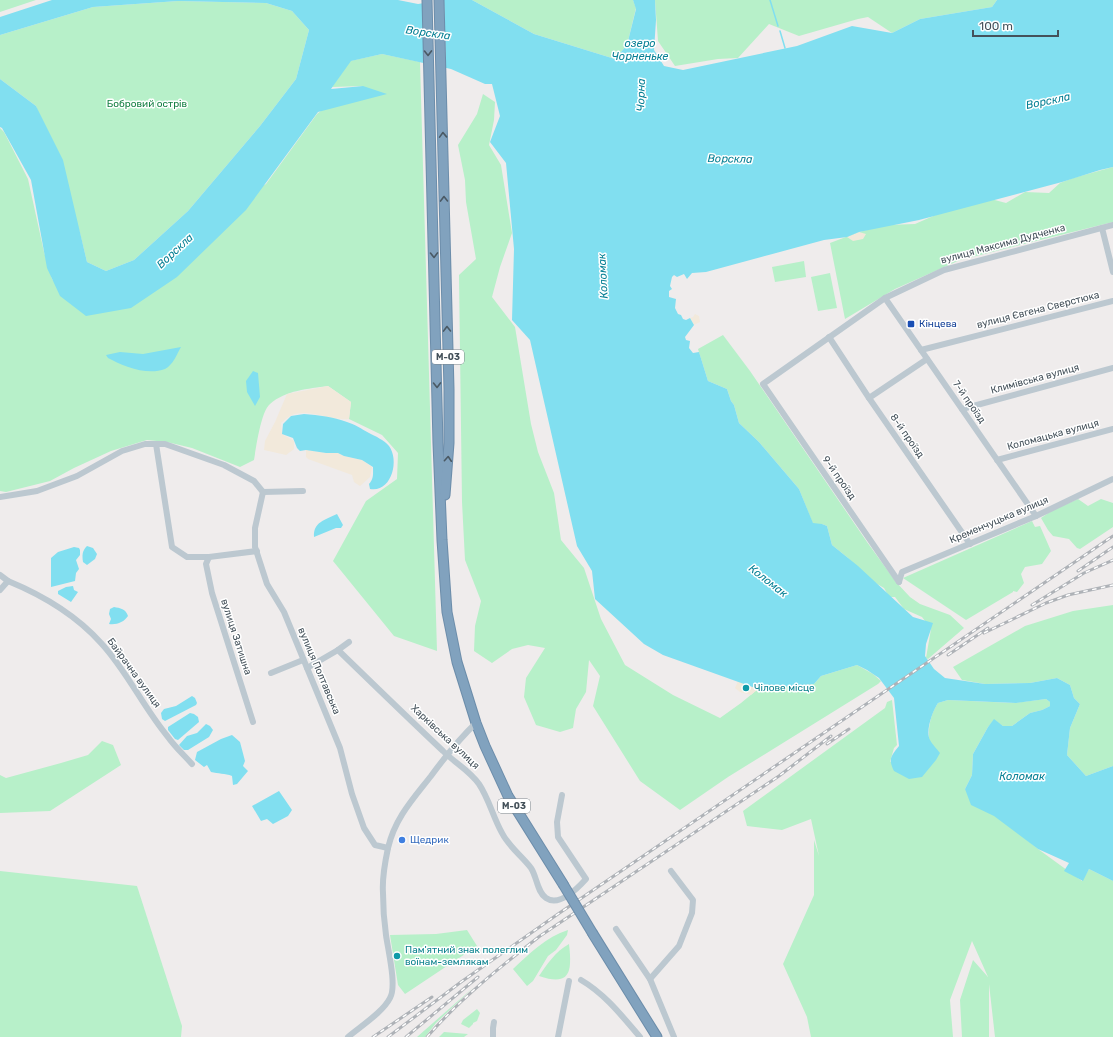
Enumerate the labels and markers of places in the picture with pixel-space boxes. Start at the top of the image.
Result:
place label: Кінцева [919,318,957,330]
marker: Кінцева [906,319,916,329]
place label: Чілове місце [754,682,815,694]
marker: Чілове місце [741,683,751,693]
place label: Щедрик [410,834,449,846]
marker: Щедрик [397,835,407,845]
place label: Пам'ятний знак полеглим воїнам-землякам [405,944,528,968]
marker: Пам'ятний знак полеглим воїнам-землякам [392,951,402,961]

